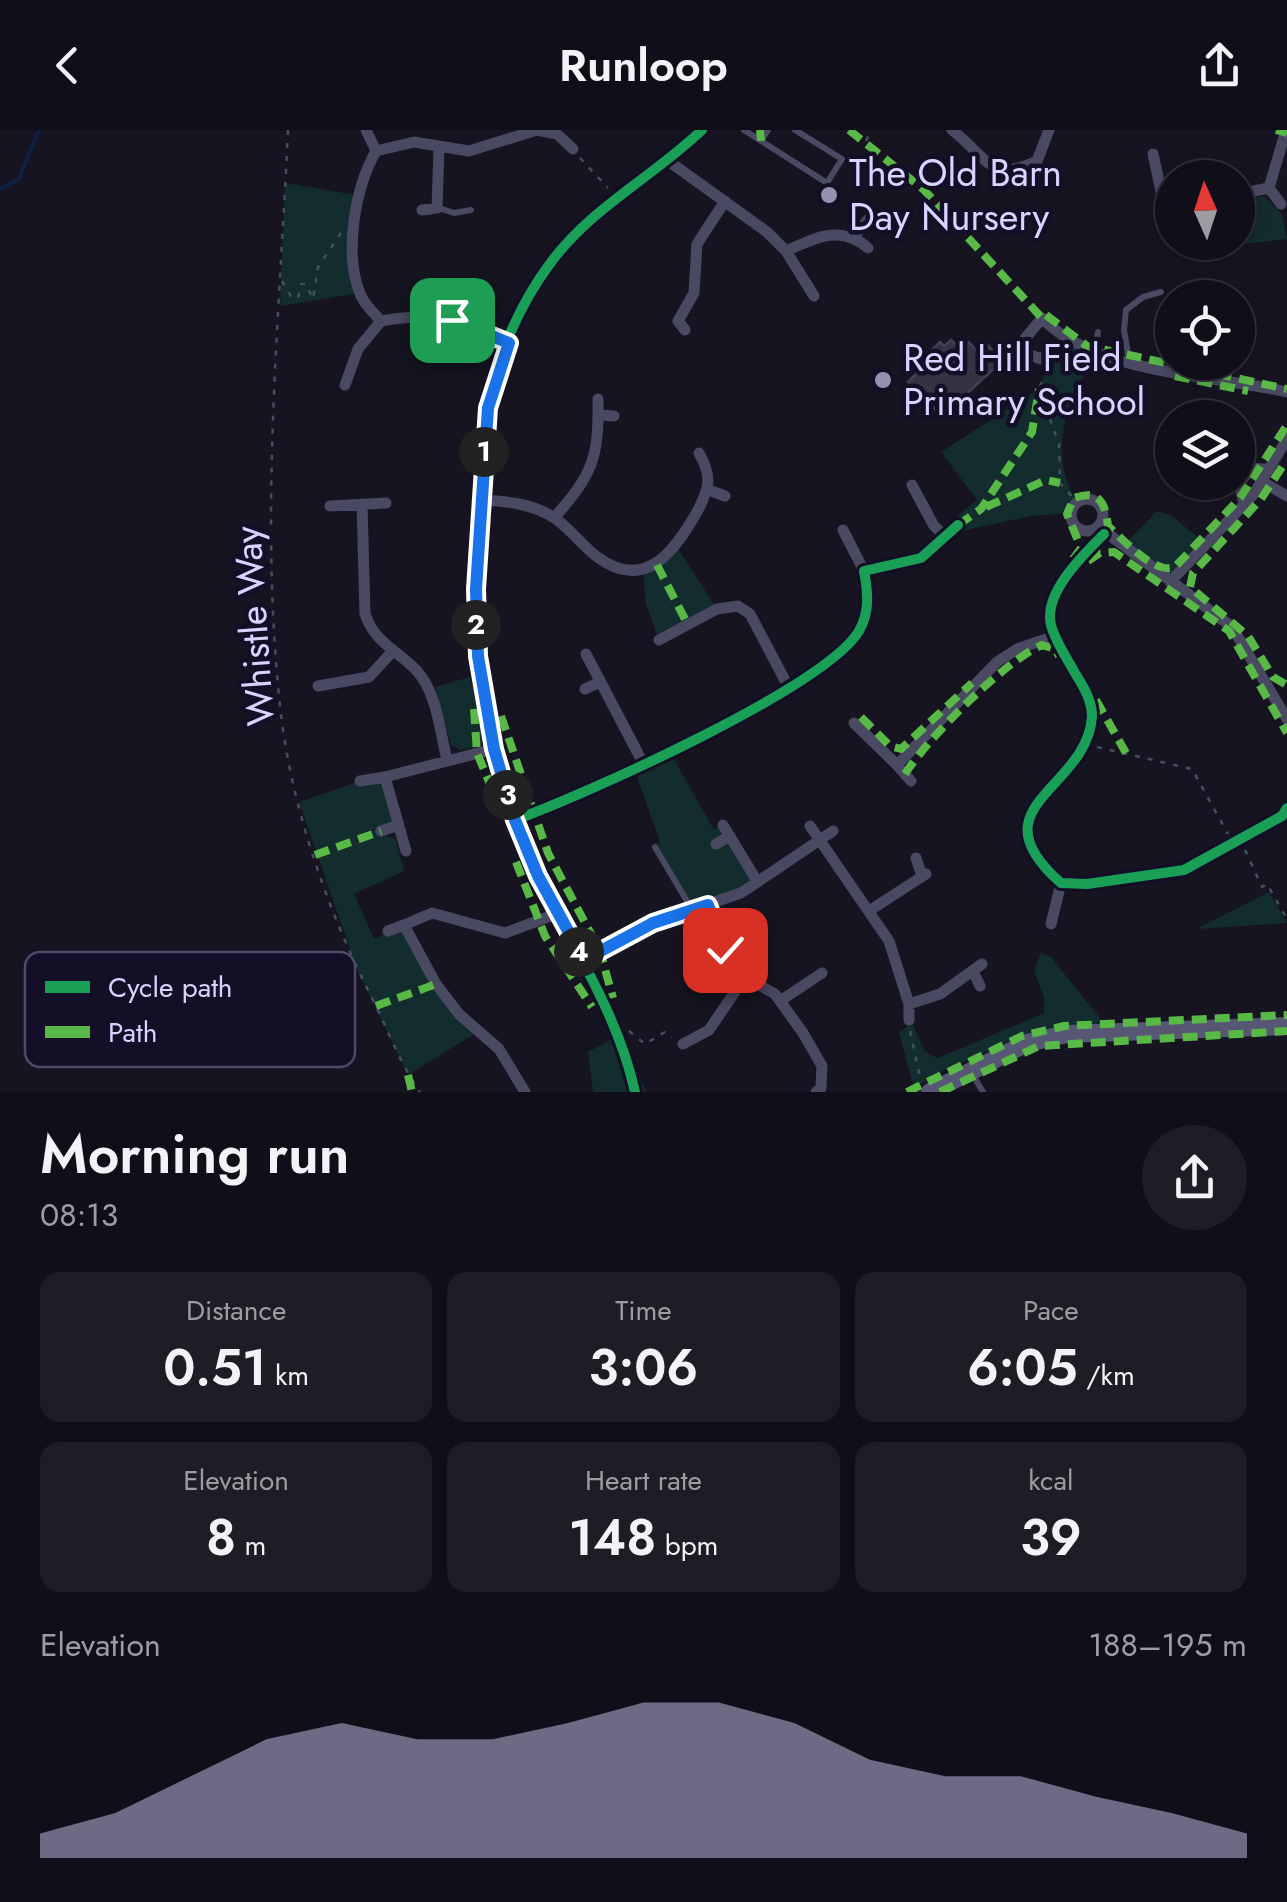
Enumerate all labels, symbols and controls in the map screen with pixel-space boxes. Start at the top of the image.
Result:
text: Runloop [559,33,728,98]
icon: back [40,38,95,93]
icon: share [1192,38,1247,93]
place label: The Old Barn Day Nursery [849,145,1062,244]
north arrow [1155,160,1255,260]
map controls [1155,160,1255,500]
marker: The Old Barn Day Nursery [818,184,840,206]
pin [410,278,495,363]
button: locate [1155,280,1255,380]
icon: arrive [425,293,480,348]
place label: Red Hill Field Primary School [903,330,1145,429]
marker: Red Hill Field Primary School [872,369,894,391]
button: layers [1155,400,1255,500]
pin: 1 [459,427,509,477]
text: 1 [477,431,491,472]
street label: Whistle Way [219,524,288,728]
pin: 2 [451,600,501,650]
text: 2 [467,604,485,645]
pin: 3 [483,770,533,820]
text: 3 [499,774,517,815]
pin [683,908,768,993]
icon: check [698,923,753,978]
pin: 4 [554,927,604,977]
text: 4 [569,931,589,972]
legend [25,952,355,1067]
text: Cycle path [108,967,233,1008]
text: Path [108,1012,157,1053]
text: Morning run [40,1114,350,1194]
button: share [1142,1125,1247,1230]
text: 08:13 [40,1192,118,1238]
text: Distance [186,1290,286,1331]
text: Time [615,1290,672,1331]
text: Pace [1023,1290,1079,1331]
text: 0.51 [163,1331,267,1404]
text: 3:06 [589,1331,698,1404]
text: 6:05 [967,1331,1078,1404]
text: km [267,1355,309,1396]
text: /km [1078,1355,1135,1396]
text: Elevation [183,1460,289,1501]
text: Heart rate [585,1460,702,1501]
text: kcal [1028,1460,1073,1501]
text: 8 [206,1501,236,1574]
text: 148 [569,1501,656,1574]
text: 39 [1020,1501,1082,1574]
text: m [236,1525,266,1566]
text: bpm [656,1525,718,1566]
text: Elevation [40,1622,161,1668]
text: 188–195 m [1089,1622,1247,1668]

